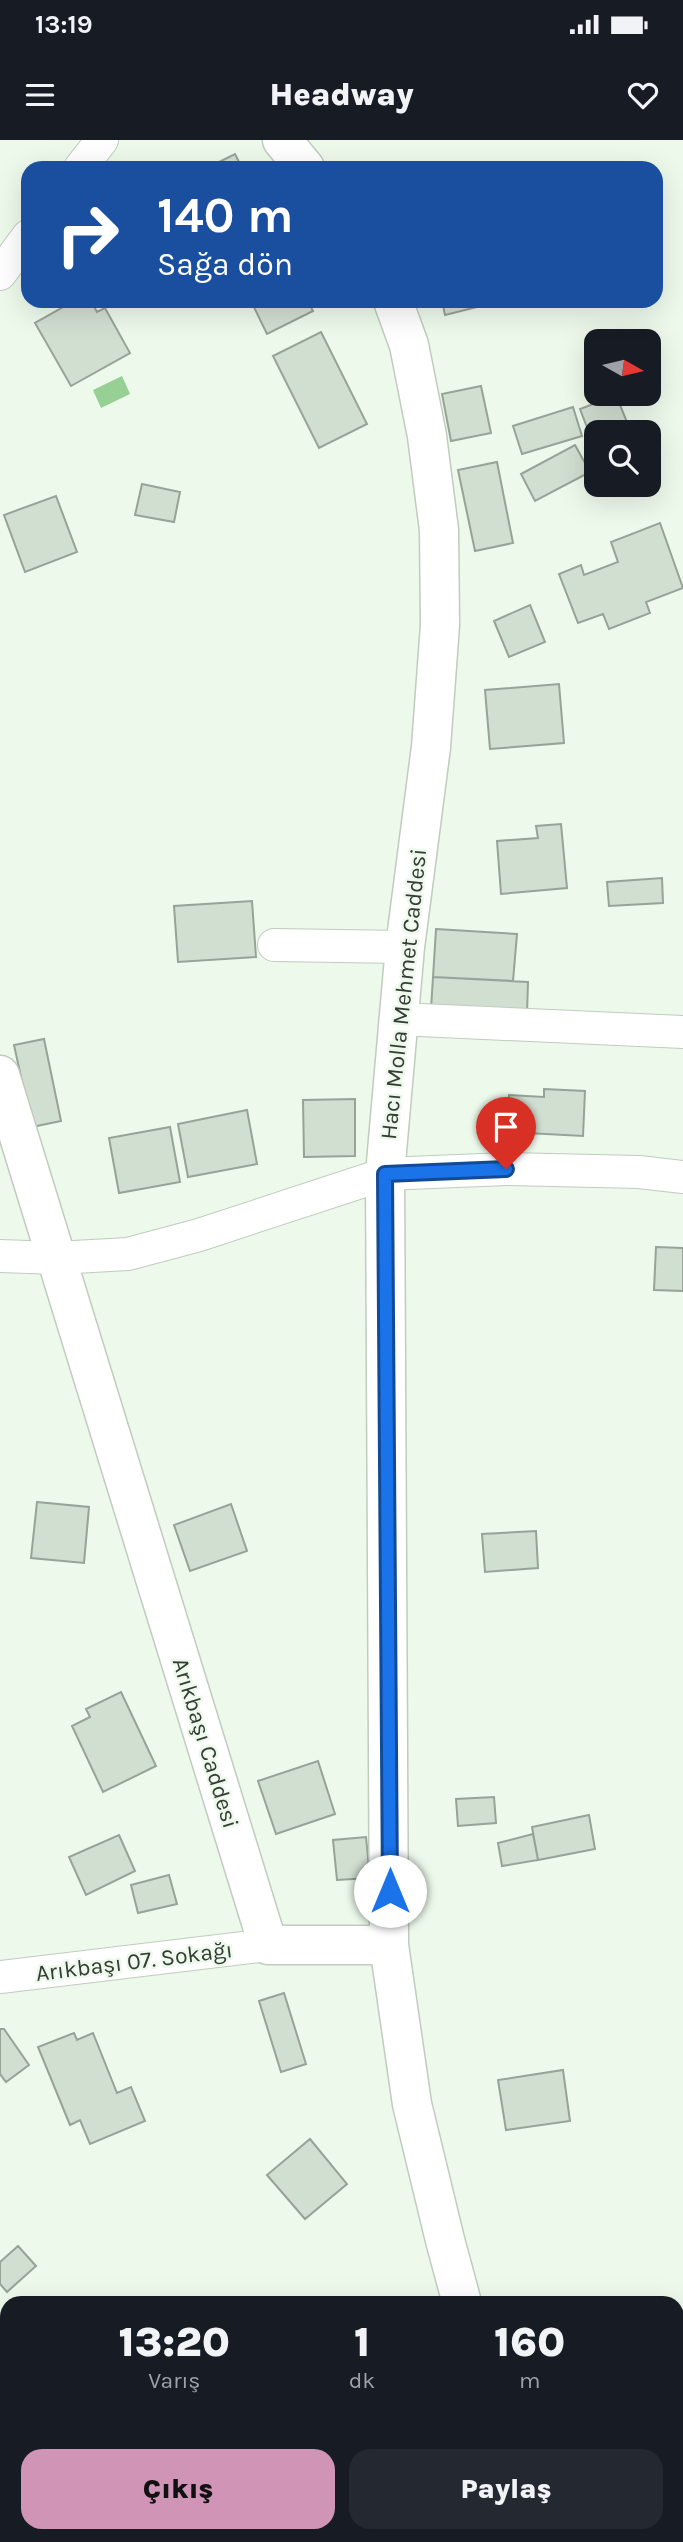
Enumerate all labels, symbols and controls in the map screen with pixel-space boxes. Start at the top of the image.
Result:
text: 13:19 [35,9,93,40]
icon: menu [21,76,59,114]
text: Headway [269,76,414,113]
icon: heart [624,76,662,114]
text: 140 m [157,187,294,244]
icon: right [42,189,133,280]
text: Sağa dön [157,246,293,283]
north arrow [584,329,662,406]
map controls [584,329,661,497]
button: search [584,420,661,497]
street label: Hacı Molla Mehmet Caddesi [375,847,432,1141]
pin [476,1097,536,1169]
icon: arrive [487,1108,525,1146]
street label: Arıkbaşı Caddesi [167,1655,244,1832]
position arrow [353,1854,427,1928]
street label: Arıkbaşı 07. Sokağı [34,1936,234,1987]
text: 13:20 [119,2317,230,2367]
text: 1 [354,2317,370,2367]
text: 160 [494,2317,565,2367]
text: Varış [148,2367,200,2394]
text: dk [349,2367,375,2394]
text: m [519,2367,540,2394]
button: Çıkış [21,2449,335,2529]
button: Paylaş [349,2449,663,2529]

